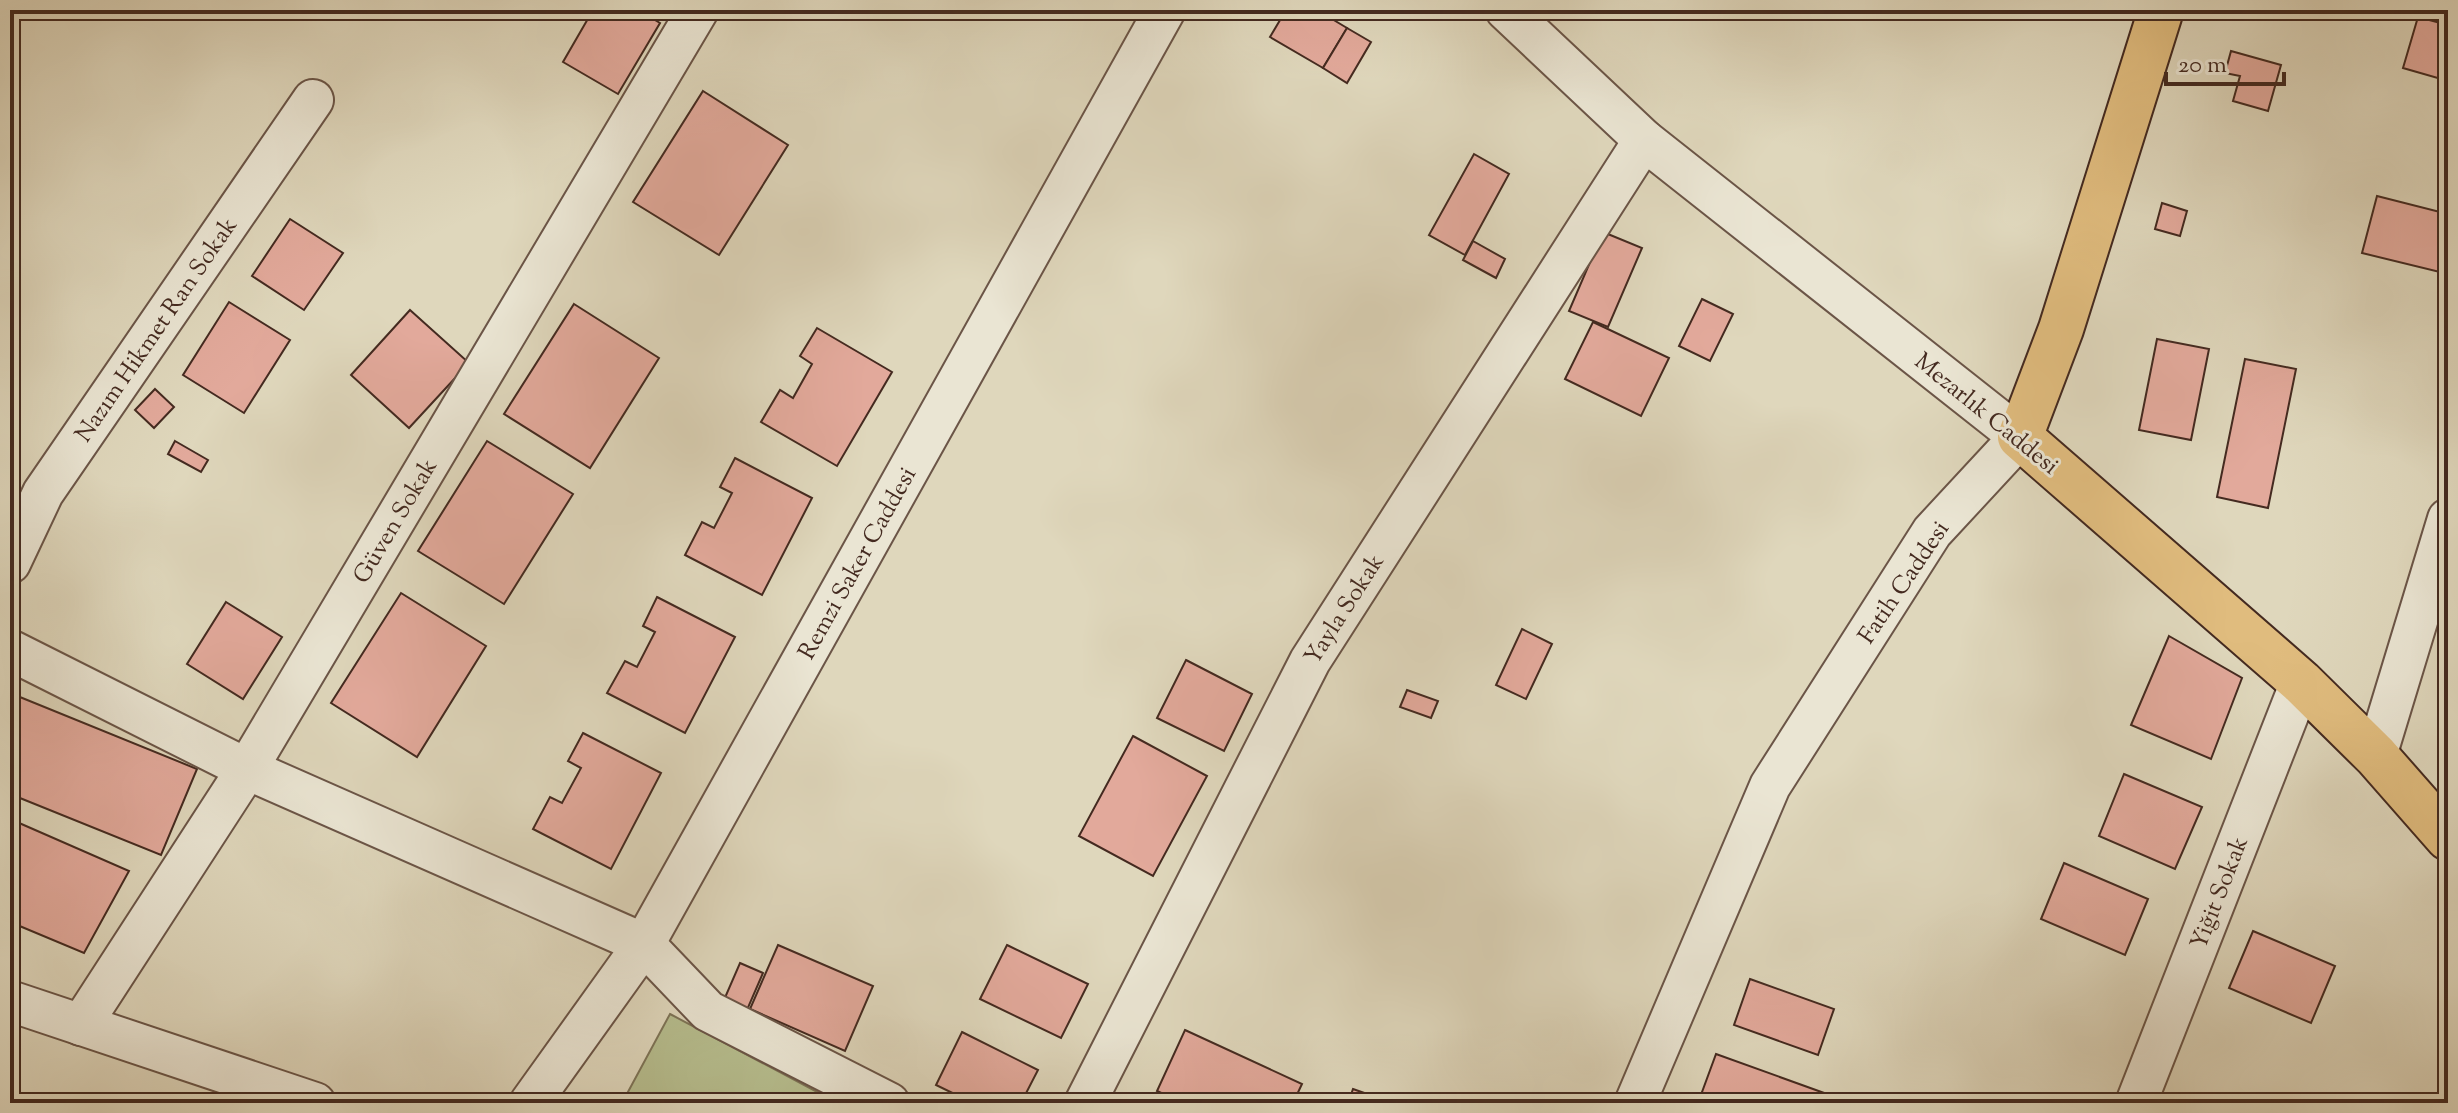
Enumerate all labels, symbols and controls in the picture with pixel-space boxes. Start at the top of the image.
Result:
scale bar [2166,36,2284,86]
text: 20 m [2178,49,2227,83]
street label: Nazım Hikmet Ran Sokak [68,211,246,450]
street label: Mezarlık Caddesi [1906,346,2065,484]
street label: Güven Sokak [346,453,447,591]
street label: Remzi Saker Caddesi [791,461,926,666]
street label: Fatih Caddesi [1851,515,1958,651]
street label: Yayla Sokak [1297,548,1393,672]
street label: Yiğit Sokak [2183,832,2258,955]

